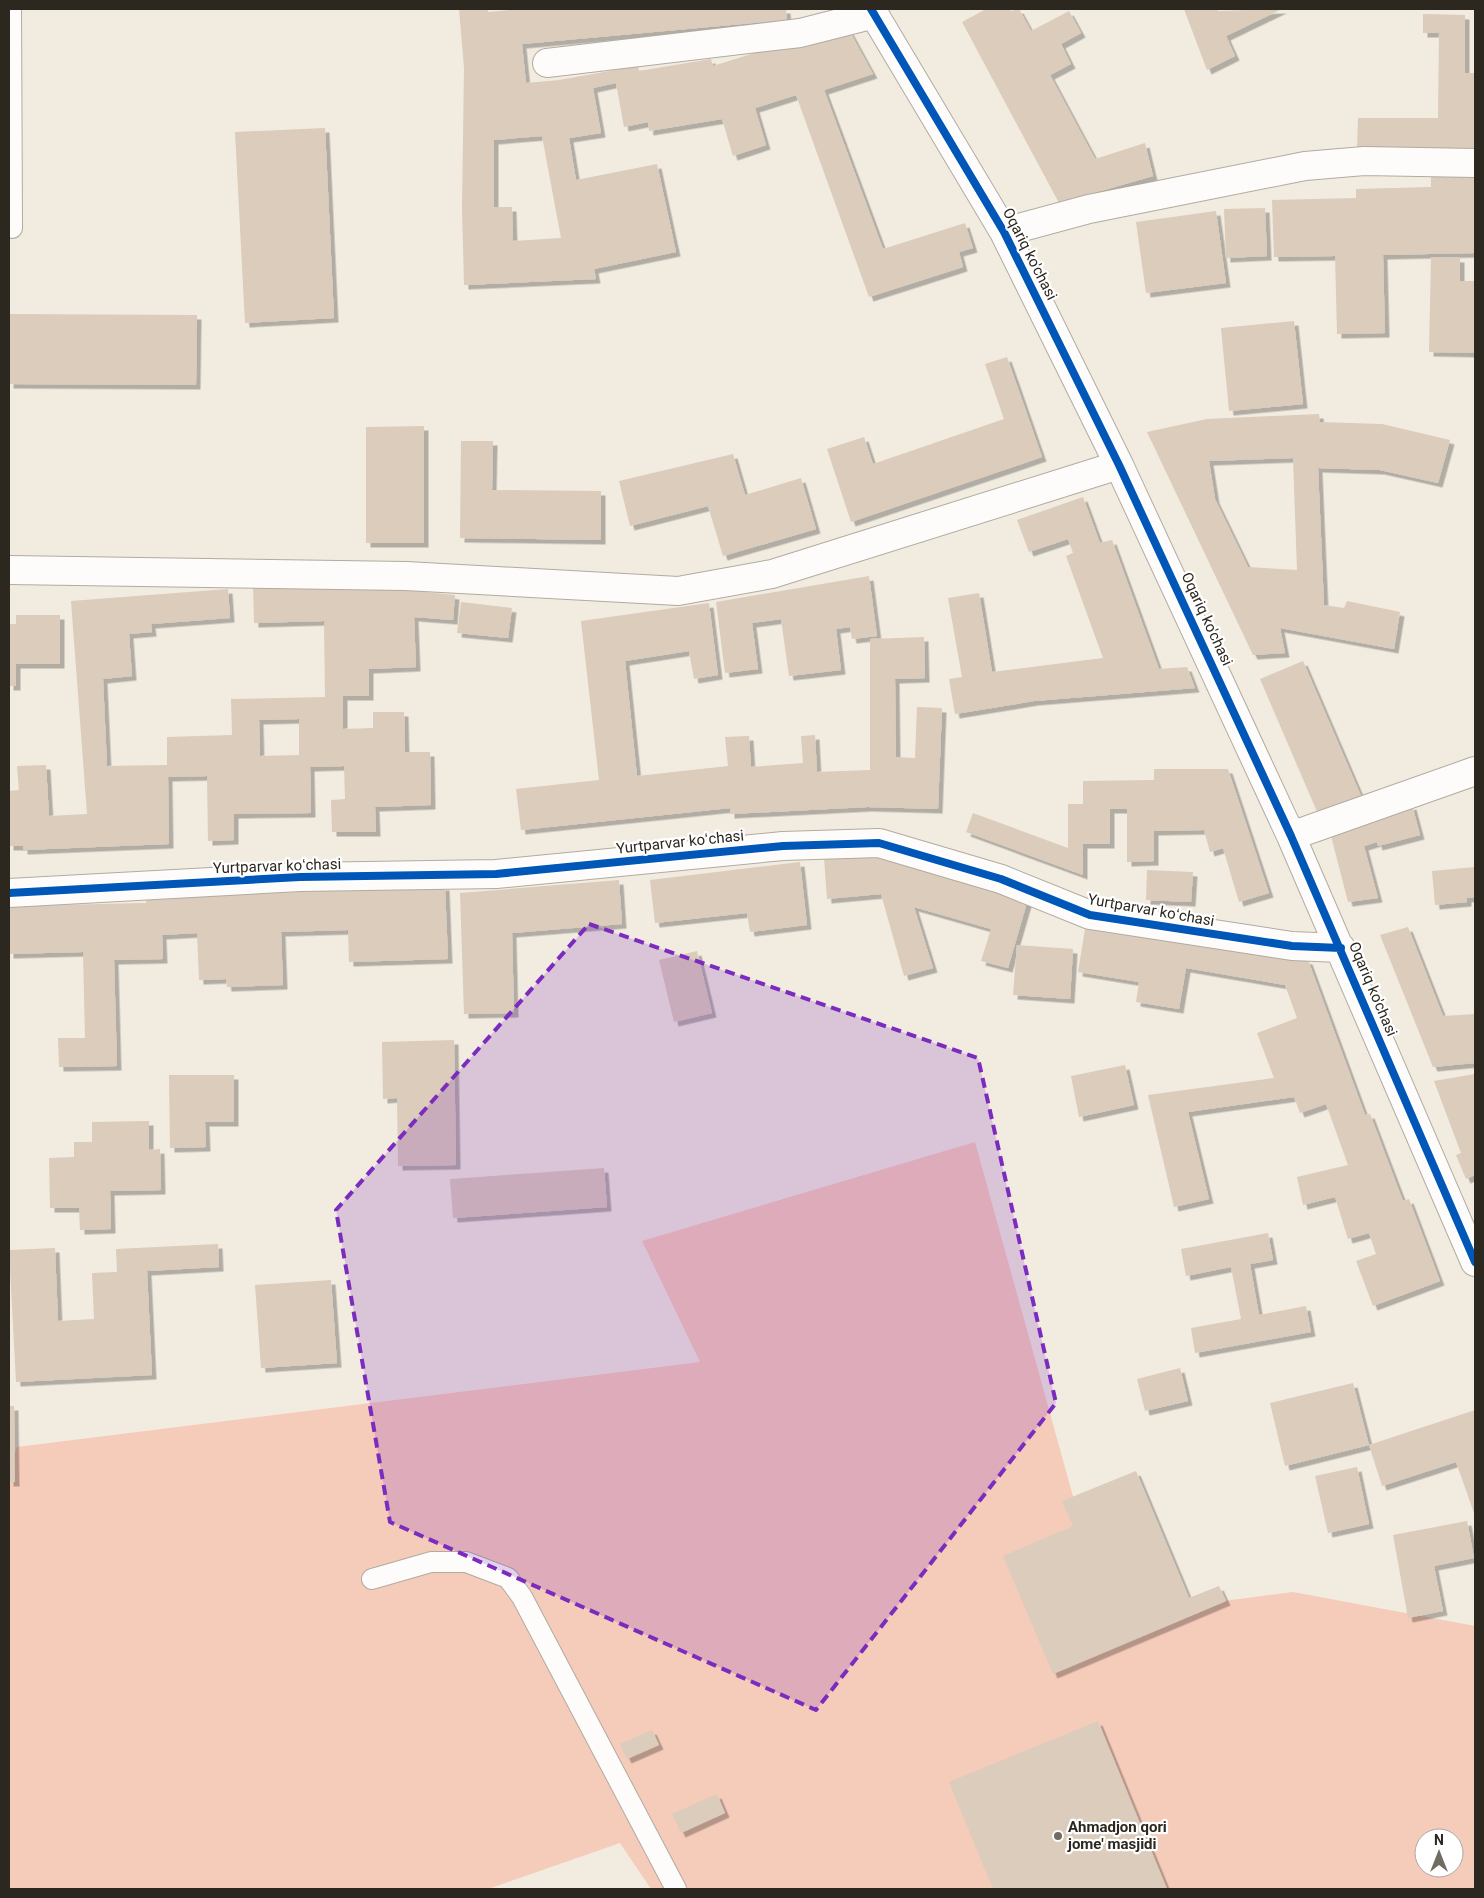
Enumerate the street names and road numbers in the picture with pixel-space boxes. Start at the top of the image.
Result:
street label: Oqariq ko'chasi [999,205,1061,303]
street label: Oqariq ko'chasi [1178,569,1236,669]
street label: Yurtparvar koʻchasi [615,826,745,858]
street label: Yurtparvar koʻchasi [213,855,341,877]
street label: Yurtparvar koʻchasi [1086,890,1216,930]
street label: Oqariq ko'chasi [1345,939,1401,1039]

